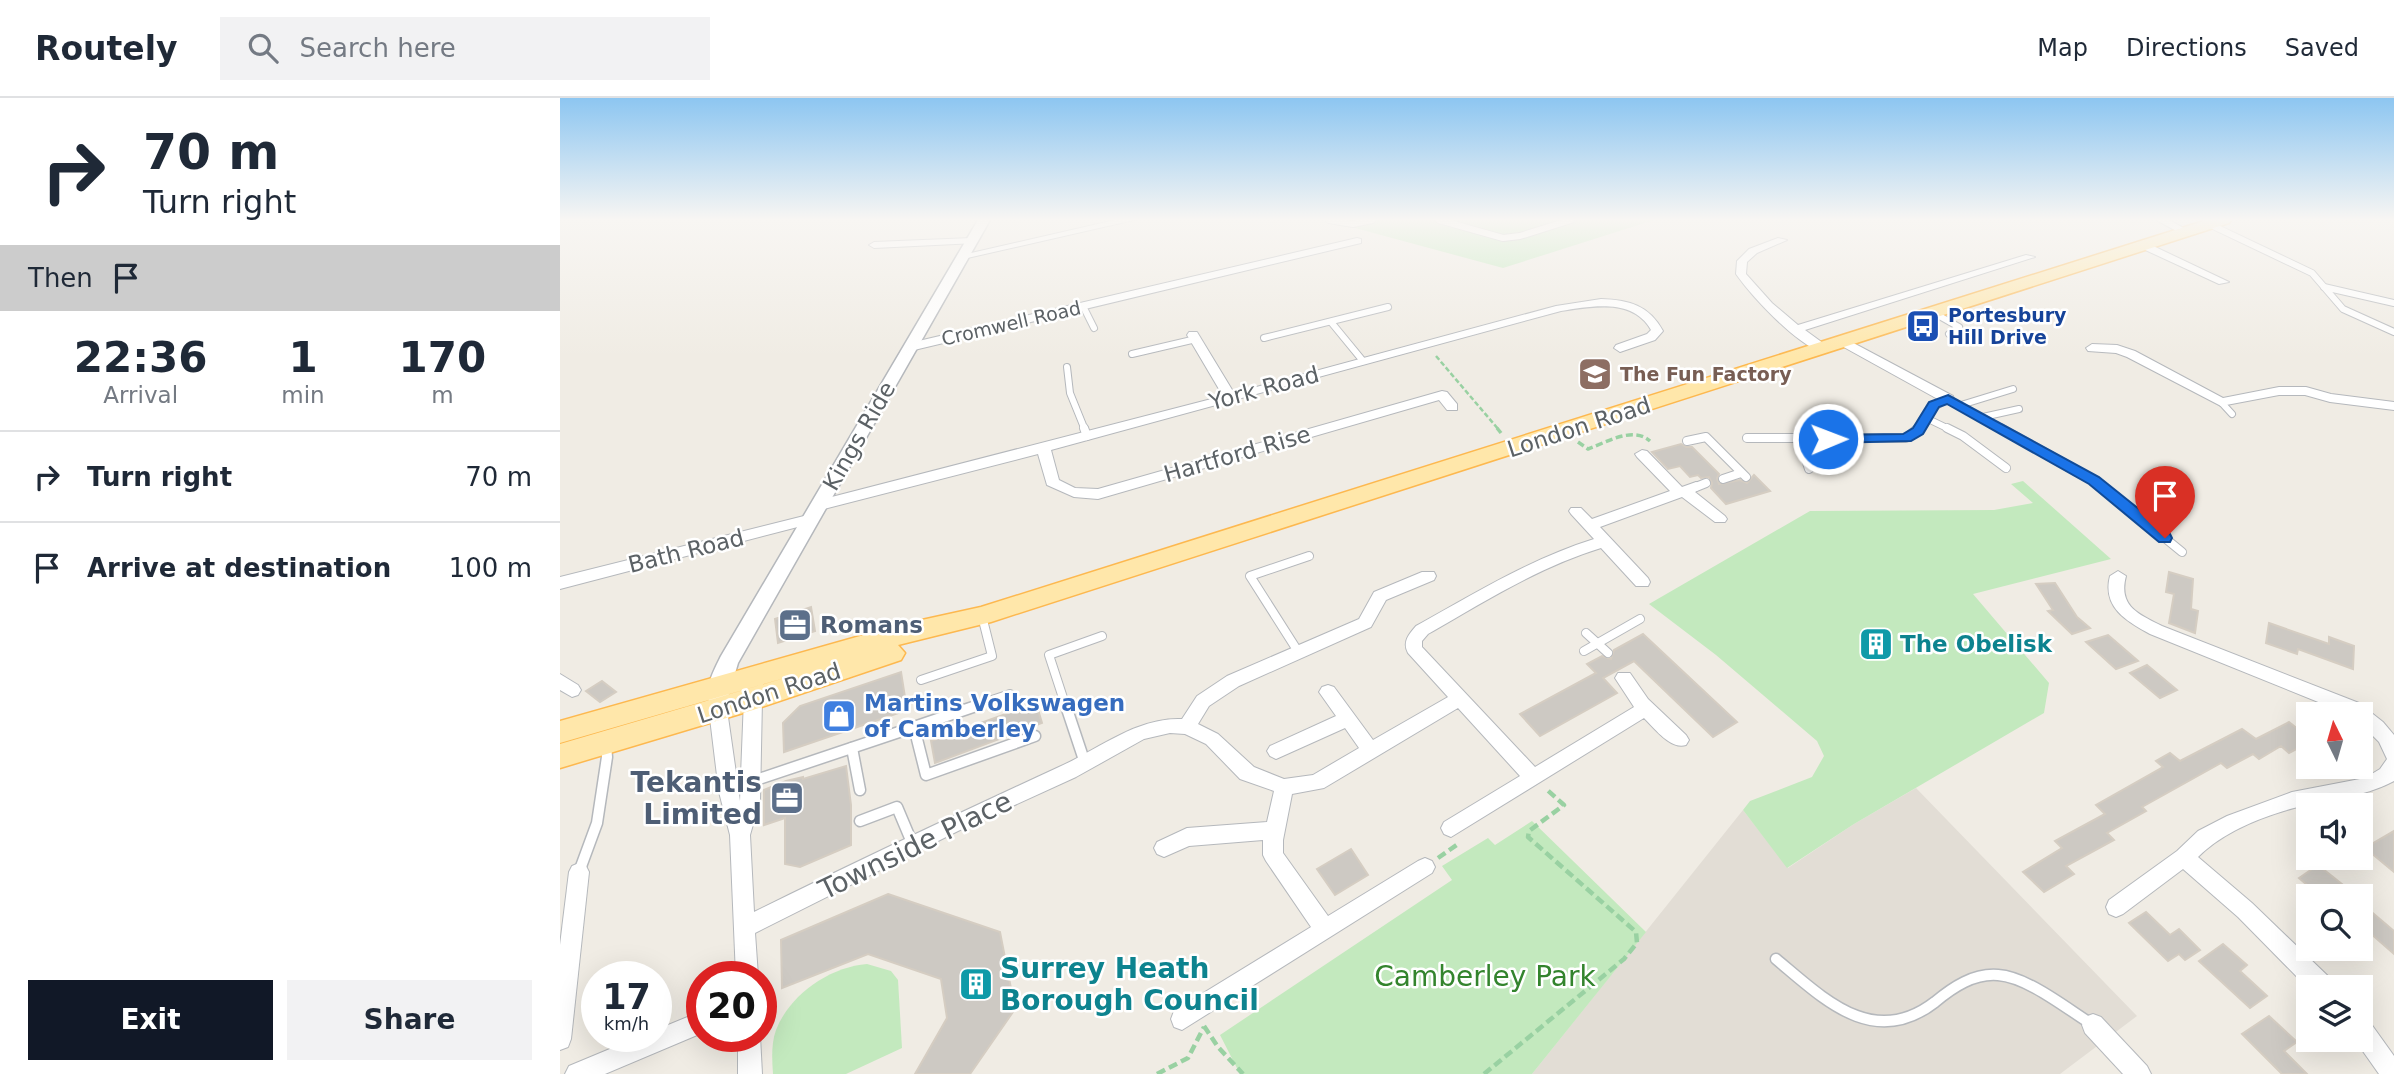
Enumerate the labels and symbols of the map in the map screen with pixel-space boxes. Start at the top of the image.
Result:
street label: Cromwell Road [939,296,1083,350]
place label: Portesbury Hill Drive [1948,304,2067,348]
bus stop icon: Portesbury Hill Drive [1904,307,1942,345]
school or university icon: The Fun Factory [1576,355,1614,393]
street label: York Road [1205,361,1322,415]
place label: The Fun Factory [1620,363,1792,385]
street label: Kings Ride [817,377,901,495]
street label: London Road [1504,392,1654,462]
position arrow [1791,402,1865,476]
street label: Hartford Rise [1161,421,1313,487]
pin [2135,466,2195,538]
street label: Bath Road [625,524,747,578]
office icon: Romans [776,606,814,644]
place label: Romans [820,612,923,638]
building icon: The Obelisk [1857,625,1895,663]
place label: The Obelisk [1900,631,2053,657]
street label: London Road [694,658,844,728]
place label: Martins Volkswagen of Camberley [864,690,1125,742]
shop icon: Martins Volkswagen of Camberley [820,697,858,735]
north arrow [2296,702,2373,779]
place label: Tekantis Limited [631,766,762,831]
office icon: Tekantis Limited [768,779,806,817]
street label: Townside Place [812,784,1017,907]
place label: Surrey Heath Borough Council [1000,952,1259,1017]
park label: Camberley Park [1374,960,1597,993]
speed limit sign: 20 [686,961,777,1052]
building icon: Surrey Heath Borough Council [957,965,995,1003]

